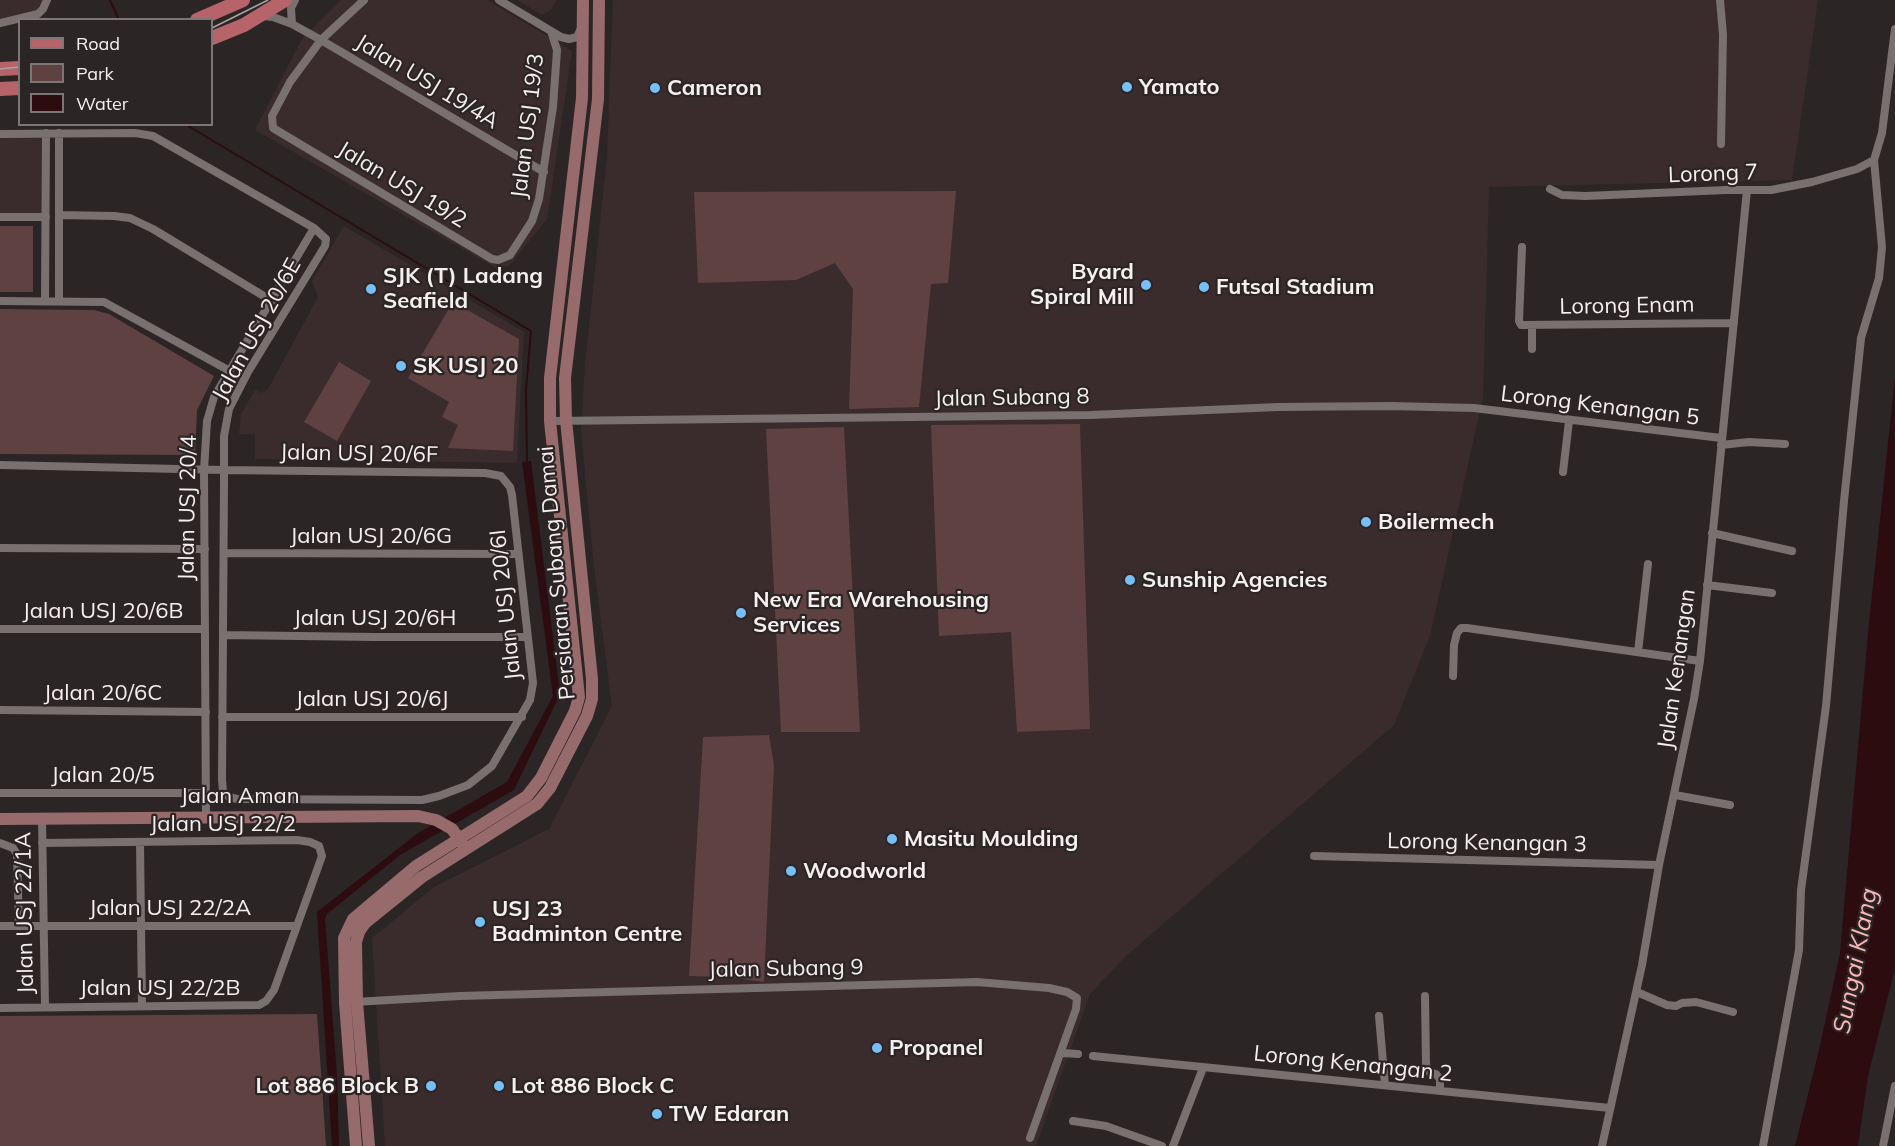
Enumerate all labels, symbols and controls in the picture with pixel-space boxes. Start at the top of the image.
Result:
legend [18,18,213,126]
street label: Jalan USJ 19/4A [351,29,503,135]
text: Road [76,32,120,55]
street label: Jalan USJ 19/3 [506,52,550,200]
text: Park [76,62,114,85]
place label: Yamato [1139,74,1219,100]
place label: Cameron [667,75,762,101]
marker: Yamato [1120,80,1134,94]
marker: Cameron [648,81,662,95]
text: Water [76,92,128,115]
street label: Jalan USJ 19/2 [333,136,471,234]
street label: Lorong 7 [1668,159,1758,189]
street label: Jalan USJ 20/6E [207,254,307,406]
place label: Byard Spiral Mill [1030,259,1134,310]
place label: SJK (T) Ladang Seafield [383,263,543,314]
place label: Futsal Stadium [1216,274,1375,300]
marker: Byard Spiral Mill [1139,278,1153,292]
marker: Futsal Stadium [1197,280,1211,294]
marker: SJK (T) Ladang Seafield [364,282,378,296]
street label: Lorong Enam [1559,292,1695,320]
place label: SK USJ 20 [413,353,519,379]
marker: SK USJ 20 [394,359,408,373]
street label: Lorong Kenangan 5 [1499,381,1701,431]
street label: Jalan Subang 8 [934,383,1090,413]
street label: Jalan USJ 20/4 [174,435,202,581]
street label: Jalan USJ 20/6F [280,439,438,469]
street label: Persiaran Subang Damai [533,445,581,701]
place label: Boilermech [1378,509,1495,535]
marker: Boilermech [1359,515,1373,529]
street label: Jalan USJ 20/6G [290,523,452,549]
street label: Jalan USJ 20/6I [485,528,527,682]
place label: Sunship Agencies [1142,567,1328,593]
marker: Sunship Agencies [1123,573,1137,587]
place label: New Era Warehousing Services [753,587,989,638]
street label: Jalan Kenangan [1653,587,1701,751]
street label: Jalan USJ 20/6B [23,598,183,624]
street label: Jalan USJ 20/6H [294,605,456,631]
marker: New Era Warehousing Services [734,606,748,620]
street label: Jalan 20/6C [44,680,162,706]
street label: Jalan USJ 20/6J [295,686,449,712]
street label: Jalan 20/5 [51,762,155,788]
street label: Jalan Aman [180,783,300,809]
street label: Jalan USJ 22/2 [150,811,296,837]
place label: Masitu Moulding [904,826,1078,852]
street label: Lorong Kenangan 3 [1387,828,1587,858]
street label: Jalan USJ 22/1A [10,832,40,994]
marker: Masitu Moulding [885,832,899,846]
place label: Woodworld [803,858,926,884]
marker: Woodworld [784,864,798,878]
water label: Sungai Klang [1828,886,1884,1036]
street label: Jalan USJ 22/2A [89,895,251,921]
place label: USJ 23 Badminton Centre [492,896,682,948]
marker: USJ 23 Badminton Centre [473,915,487,929]
street label: Jalan Subang 9 [708,954,864,984]
street label: Jalan USJ 22/2B [80,975,240,1001]
place label: Propanel [889,1035,983,1061]
street label: Lorong Kenangan 2 [1252,1040,1454,1088]
marker: Propanel [870,1041,884,1055]
place label: Lot 886 Block B [255,1073,419,1099]
place label: Lot 886 Block C [511,1073,674,1099]
marker: Lot 886 Block B [424,1079,438,1093]
marker: Lot 886 Block C [492,1079,506,1093]
place label: TW Edaran [669,1101,789,1127]
marker: TW Edaran [650,1107,664,1121]

